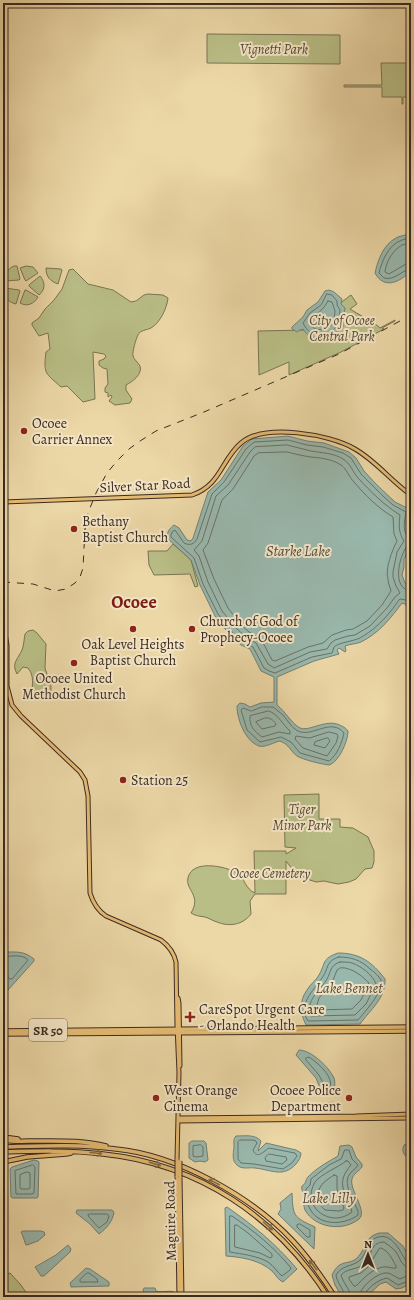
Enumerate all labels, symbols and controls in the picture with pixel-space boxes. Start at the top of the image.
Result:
park label: Vignetti Park [240,40,308,59]
park label: City of Ocoee Central Park [309,311,375,346]
place label: Ocoee Carrier Annex [32,414,113,449]
marker: Ocoee Carrier Annex [19,426,29,436]
street label: Silver Star Road [99,474,191,497]
place label: Bethany Baptist Church [82,512,169,547]
marker: Bethany Baptist Church [69,524,79,534]
water label: Starke Lake [266,541,331,561]
district label: Ocoee [111,590,157,614]
place label: Church of God of Prophecy-Ocoee [200,612,300,647]
marker: Oak Level Heights Baptist Church [128,624,138,634]
marker: Church of God of Prophecy-Ocoee [187,624,197,634]
place label: Oak Level Heights Baptist Church [81,635,185,670]
marker: Ocoee United Methodist Church [69,658,79,668]
place label: Ocoee United Methodist Church [22,669,126,704]
place label: Station 25 [131,771,188,790]
marker: Station 25 [118,775,128,785]
park label: Tiger Minor Park [272,800,332,835]
park label: Ocoee Cemetery [230,864,310,883]
water label: Lake Bennet [316,978,383,998]
place label: CareSpot Urgent Care - Orlando Health [199,1000,325,1035]
marker: CareSpot Urgent Care - Orlando Health [184,1011,196,1023]
road number: SR 50 [29,1019,67,1041]
place label: West Orange Cinema [163,1081,238,1116]
place label: Ocoee Police Department [270,1081,341,1116]
marker: West Orange Cinema [151,1093,161,1103]
marker: Ocoee Police Department [344,1093,354,1103]
one-way arrow [89,1149,102,1157]
one-way arrow [149,1161,162,1168]
one-way arrow [209,1178,221,1185]
street label: Maguire Road [160,1180,181,1261]
water label: Lake Lilly [302,1188,356,1208]
one-way arrow [263,1222,274,1231]
north arrow [348,1234,388,1274]
text: N [364,1237,372,1252]
one-way arrow [309,1259,318,1270]

